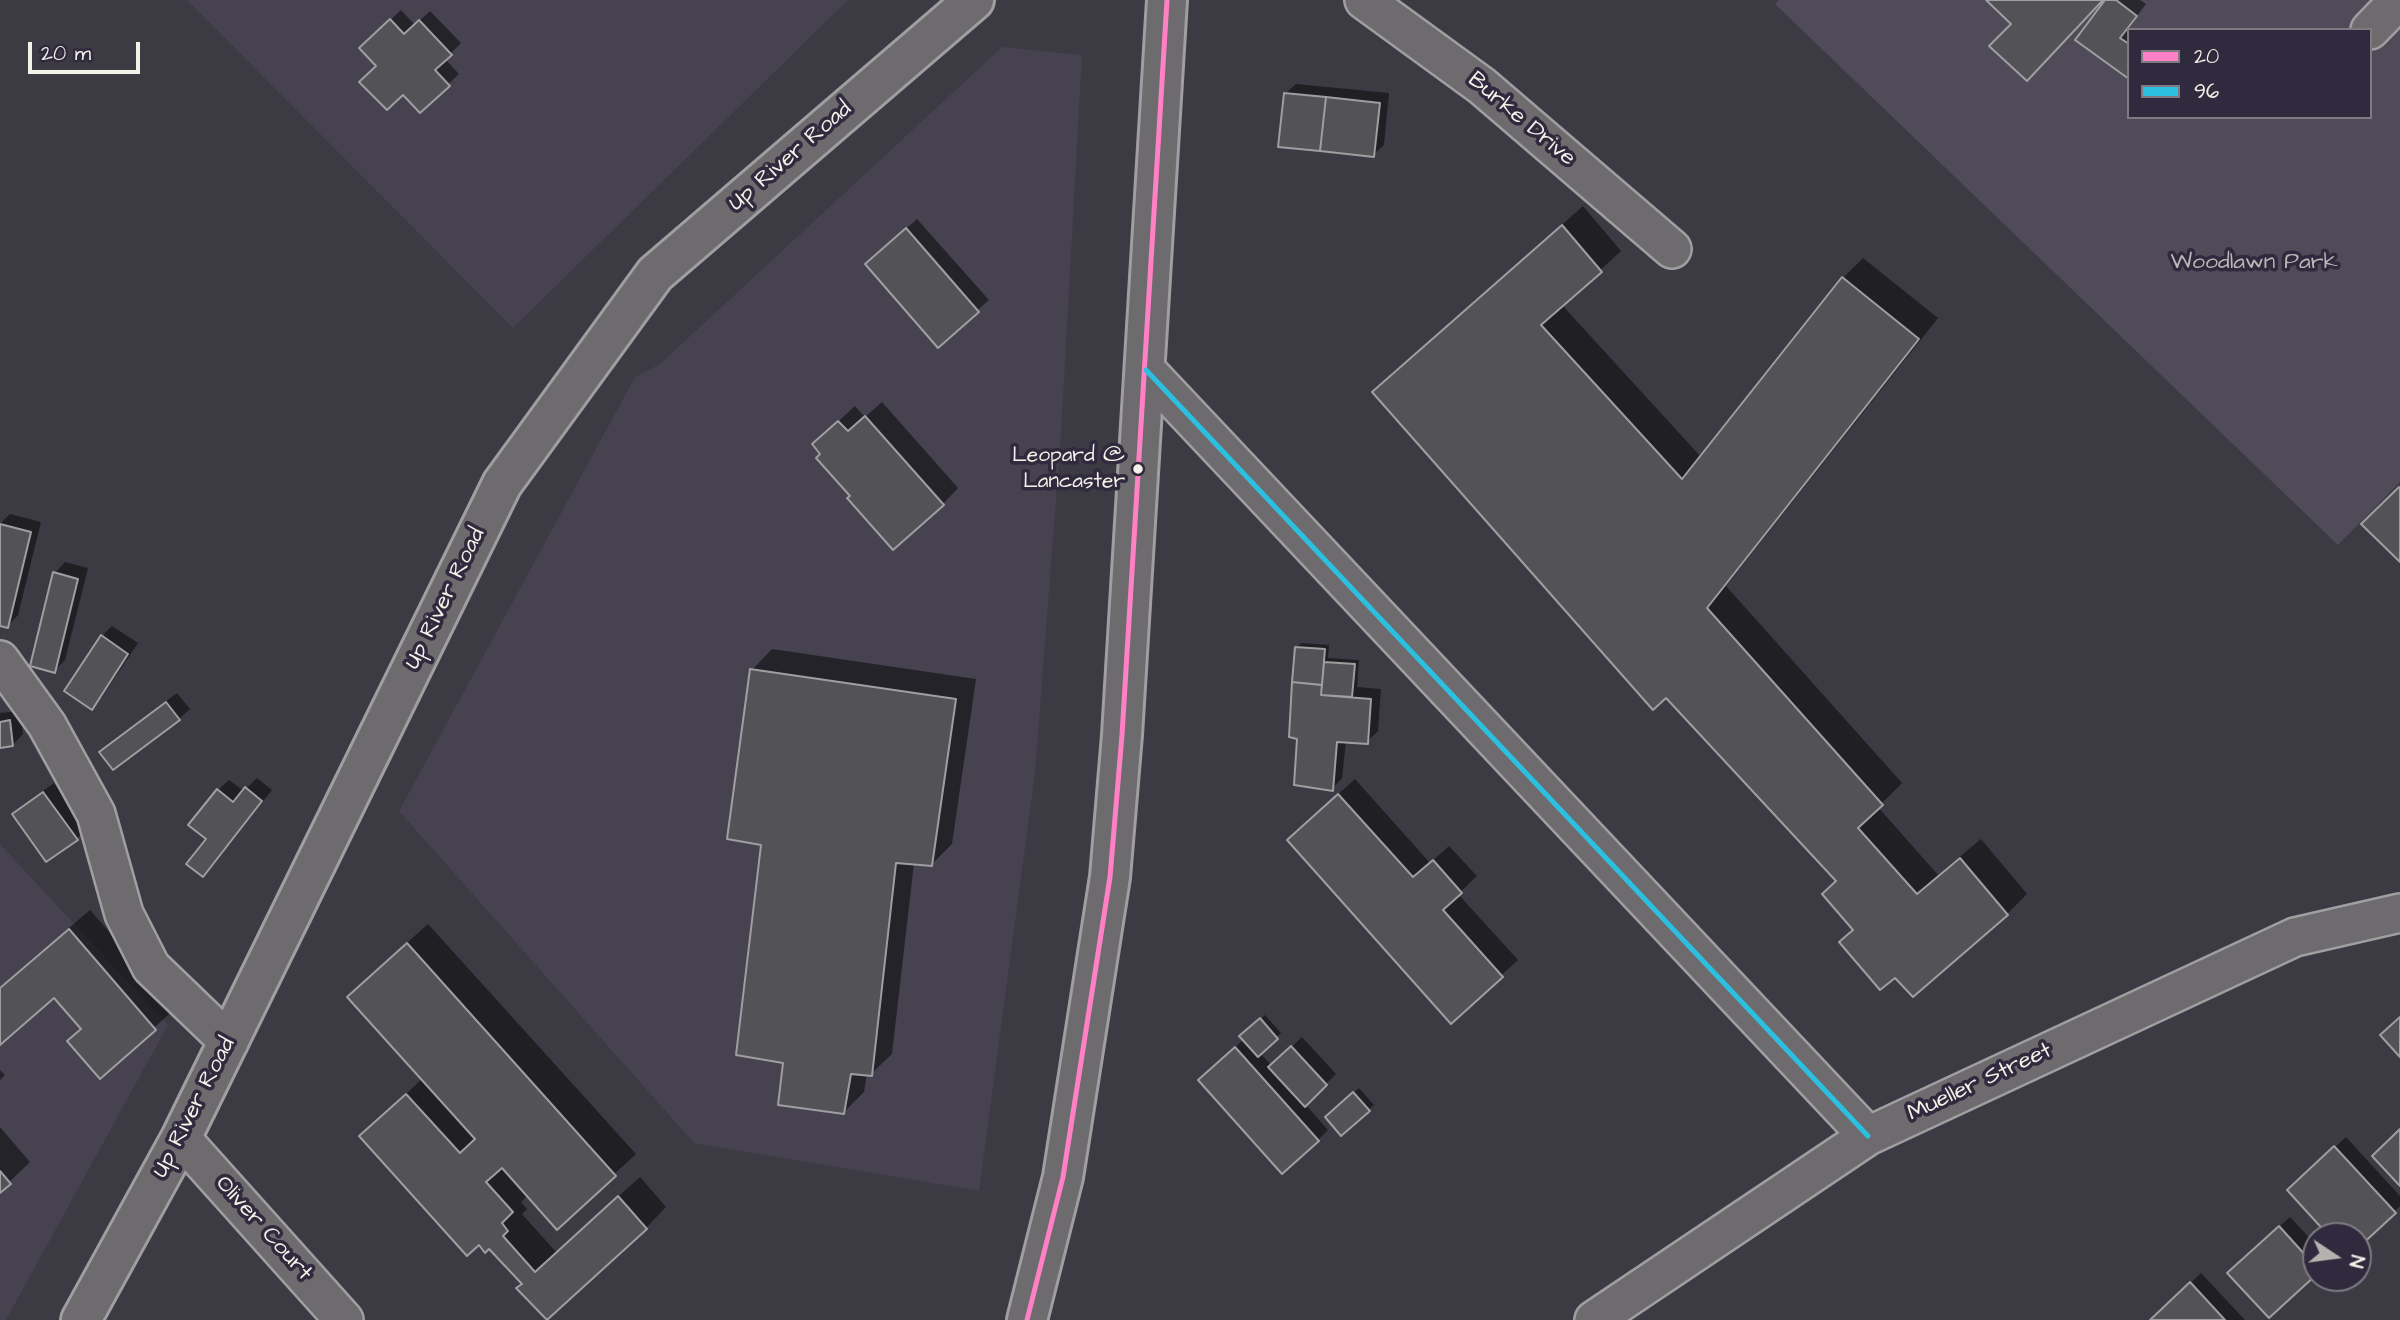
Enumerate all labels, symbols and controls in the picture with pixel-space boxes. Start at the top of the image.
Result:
scale bar [32,28,144,72]
legend [2127,28,2372,119]
text: 20 m [41,39,91,68]
text: 20 [2194,42,2219,71]
street label: Burke Drive [1462,67,1580,173]
text: 96 [2194,77,2219,106]
street label: Up River Road [724,96,858,218]
park label: Woodlawn Park [2170,249,2338,277]
place label: Leopard @ Lancaster [1012,444,1125,494]
marker: Leopard @ Lancaster [1131,462,1145,476]
street label: Up River Road [400,524,492,674]
street label: Up River Road [148,1033,242,1183]
street label: Mueller Street [1904,1038,2056,1128]
street label: Oliver Court [209,1171,317,1287]
north arrow [2302,1222,2372,1292]
text: N [2342,1253,2370,1270]

